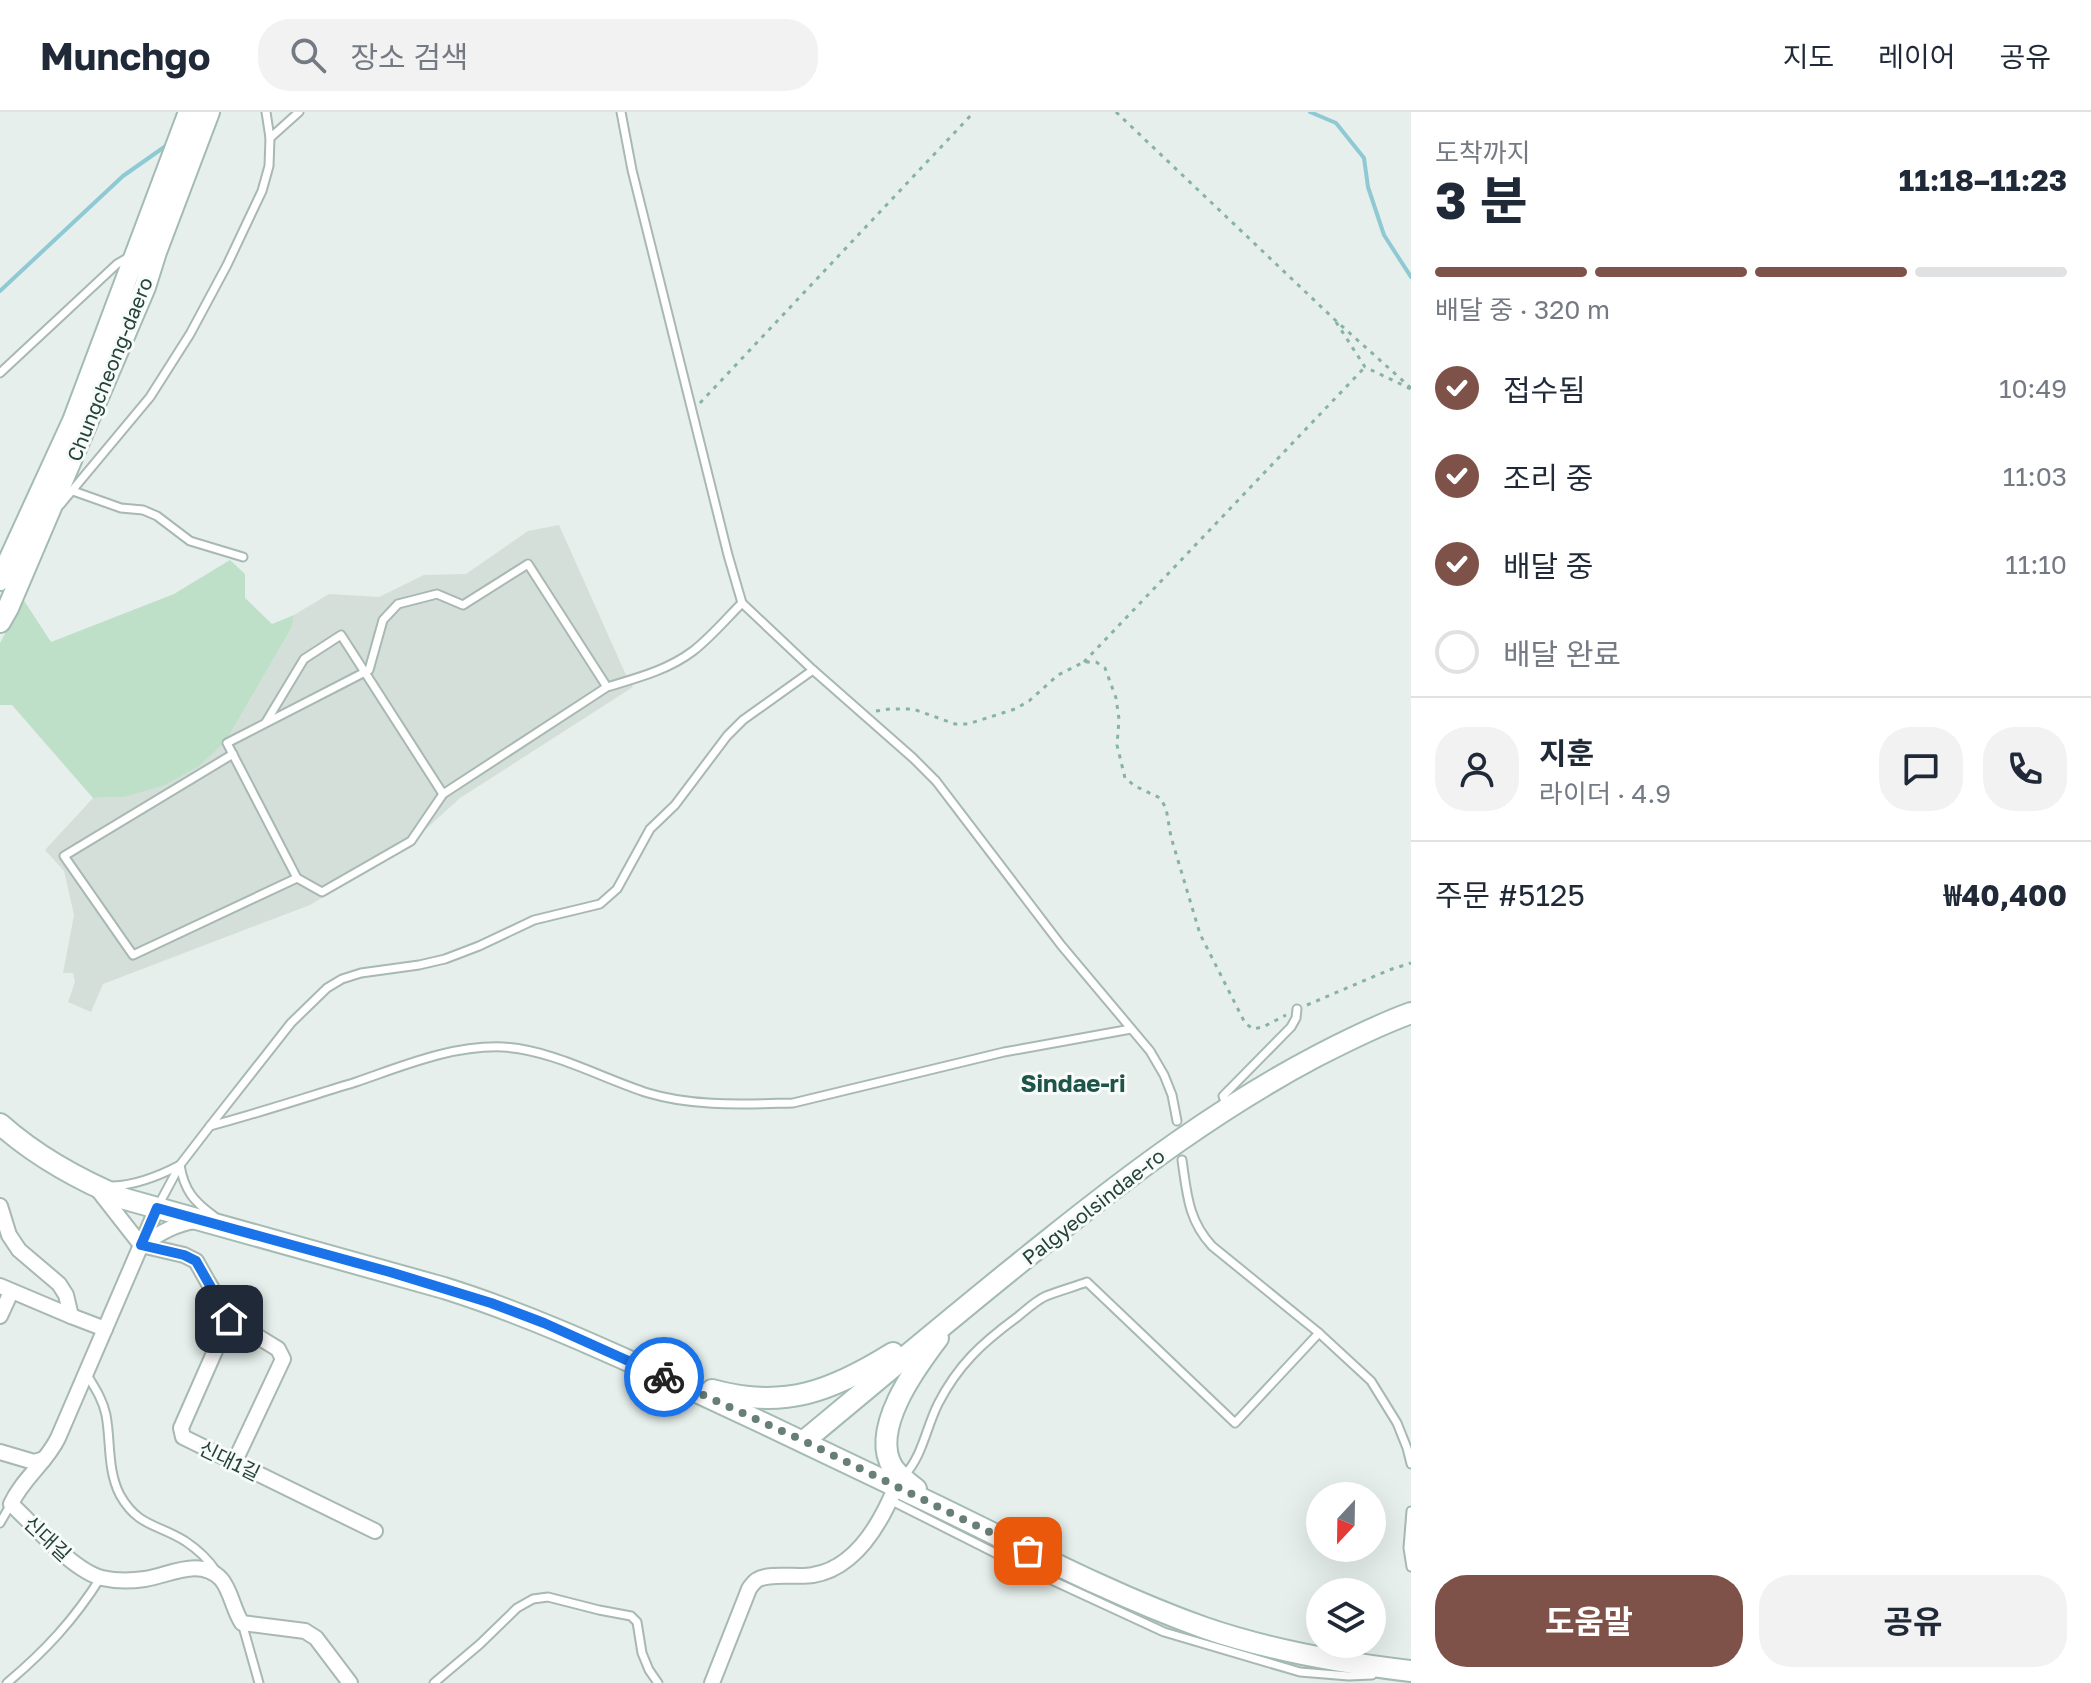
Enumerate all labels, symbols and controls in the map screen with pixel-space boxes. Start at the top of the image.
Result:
search box [258,19,818,91]
text: Munchgo [40,33,210,78]
icon: search [286,33,330,77]
text: 장소 검색 [350,39,468,75]
text: 지도 [1783,40,1834,73]
text: 레이어 [1878,40,1955,73]
text: 공유 [1999,40,2051,73]
text: 도착까지 [1435,137,1531,168]
text: 11:18–11:23 [1899,162,2067,198]
text: 3 분 [1435,168,1528,230]
street label: Chungcheong-daero [61,273,157,465]
text: 배달 중 · 320 m [1435,294,1610,325]
icon: check [1435,366,1479,410]
text: 접수됨 [1503,372,1586,408]
text: 10:49 [1999,373,2067,404]
icon: check [1435,454,1479,498]
text: 조리 중 [1503,460,1593,496]
text: 11:03 [2003,461,2067,492]
icon: check [1435,542,1479,586]
text: 배달 중 [1503,548,1593,584]
text: 11:10 [2005,549,2067,580]
text: 배달 완료 [1503,636,1621,672]
button: person [1435,727,1519,811]
button: chat [1879,727,1963,811]
button: phone [1983,727,2067,811]
text: 지훈 [1539,735,1594,771]
text: 라이더 · 4.9 [1539,778,1671,809]
text: 주문 #5125 [1435,877,1585,913]
text: ₩40,400 [1944,877,2067,913]
district label: Sindae-ri [1020,1068,1126,1097]
street label: Palgyeolsindae-ro [1017,1143,1169,1269]
pin [195,1285,263,1353]
icon: home [207,1297,251,1341]
courier [624,1337,704,1417]
icon: bike [642,1355,686,1399]
street label: 신대1길 [196,1435,264,1485]
north arrow [1306,1482,1386,1562]
map controls [1306,1482,1386,1658]
street label: 신대길 [20,1510,76,1566]
pin [994,1517,1062,1585]
icon: bag [1006,1529,1050,1573]
button: 도움말 [1435,1575,1743,1667]
button: 공유 [1759,1575,2067,1667]
button: layers [1306,1578,1386,1658]

